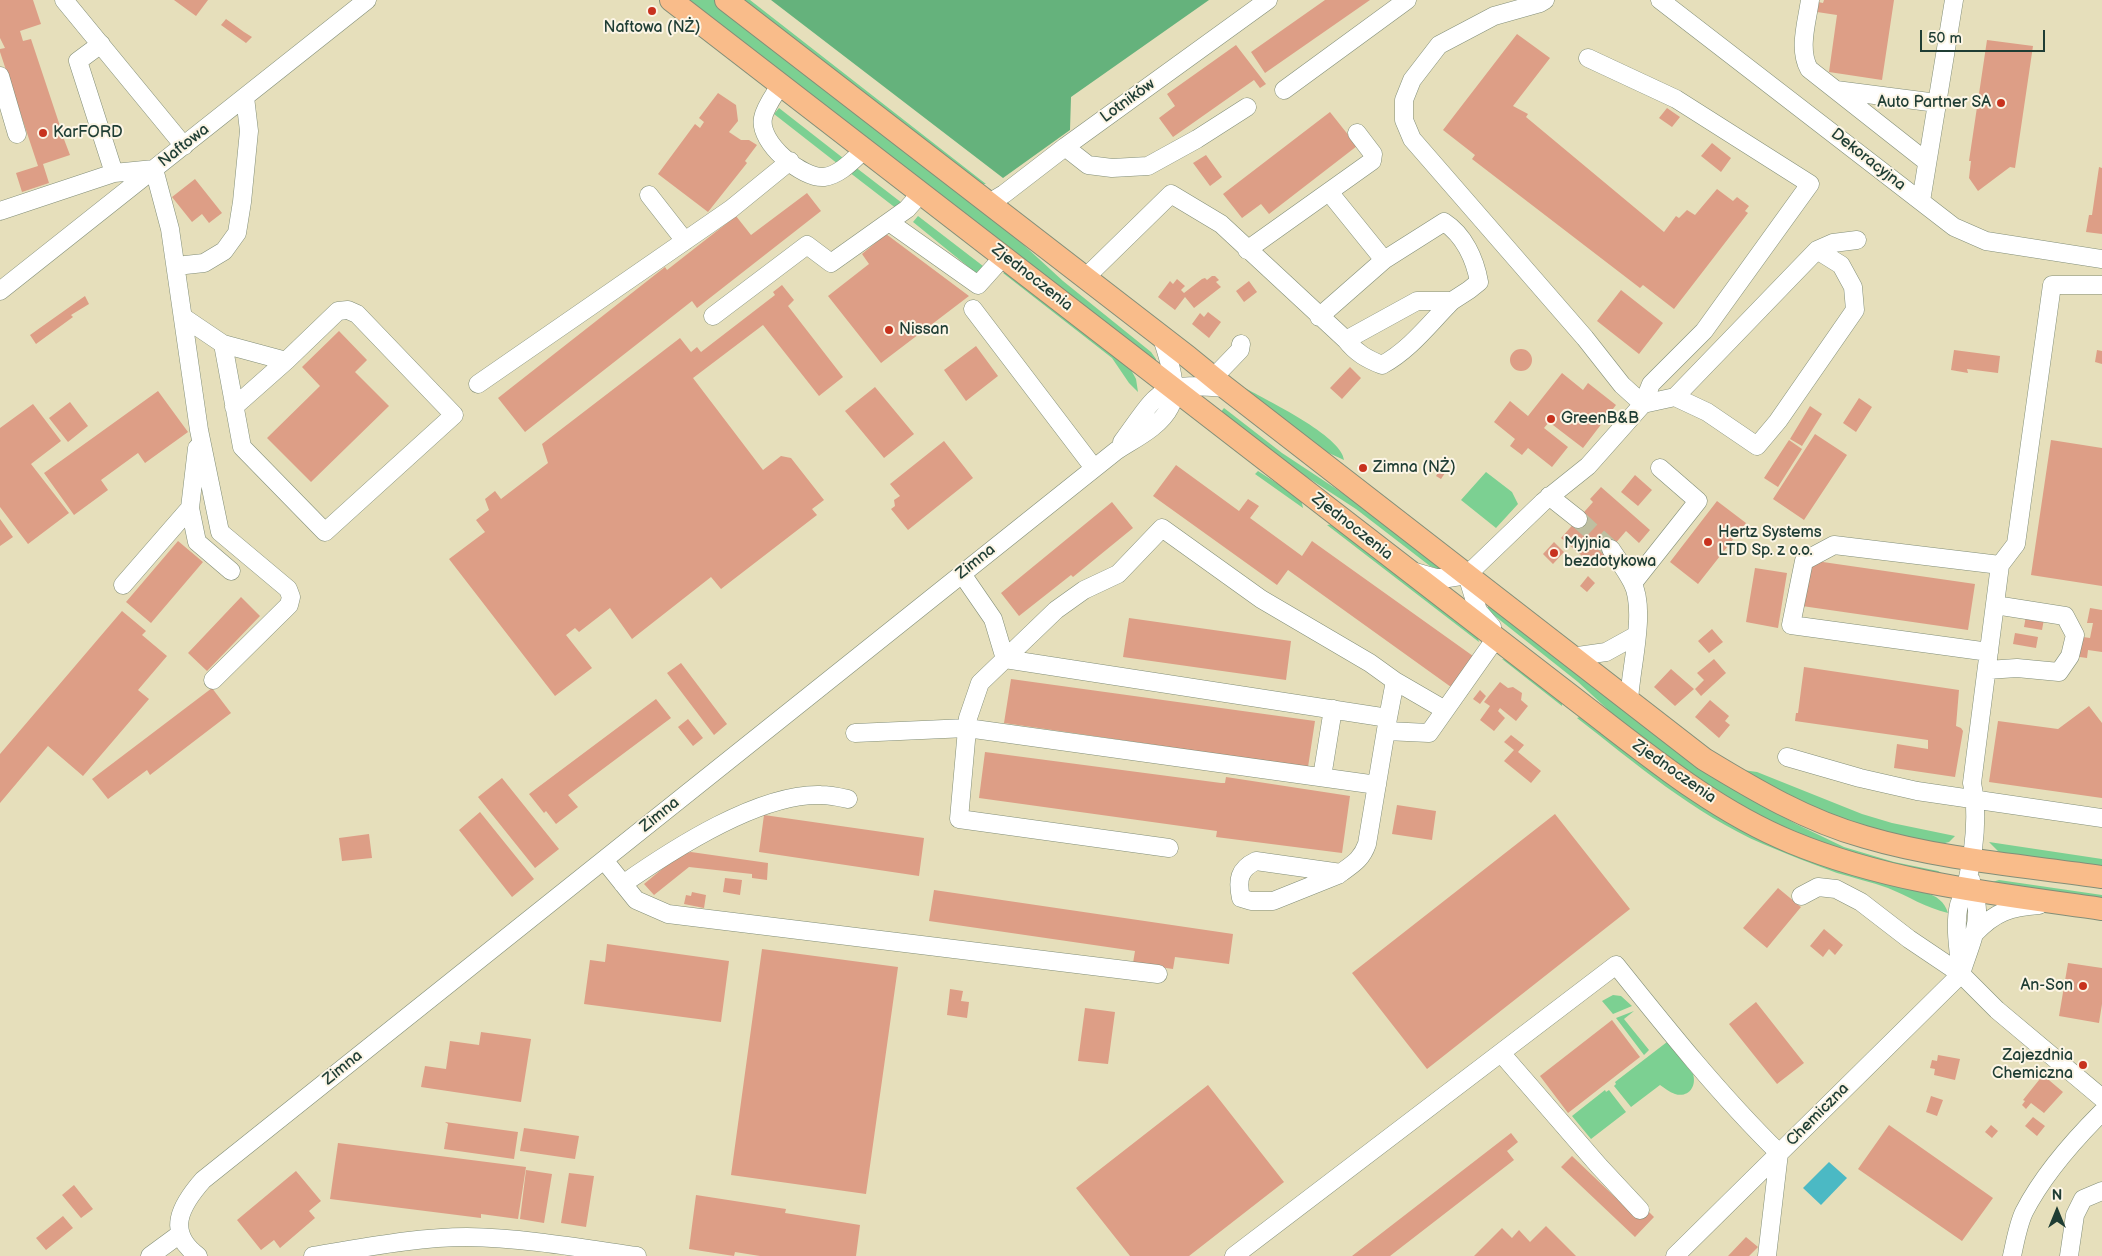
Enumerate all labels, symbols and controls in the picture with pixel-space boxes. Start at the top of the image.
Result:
marker: Naftowa (NŻ) [646,5,658,17]
place label: Naftowa (NŻ) [604,18,700,38]
scale bar [1922,20,2047,52]
text: 50 m [1928,29,1962,48]
street label: Lotników [1097,75,1159,127]
place label: Auto Partner SA [1877,93,1991,113]
marker: Auto Partner SA [1995,97,2007,109]
street label: Naftowa [155,120,213,172]
place label: KarFORD [53,123,123,143]
street label: Dekoracyjna [1827,125,1909,195]
marker: KarFORD [37,127,49,139]
street label: Zjednoczenia [988,240,1076,316]
place label: Nissan [899,320,949,340]
marker: Nissan [883,324,895,336]
place label: GreenB&B [1561,409,1639,429]
marker: GreenB&B [1545,413,1557,425]
place label: Zimna (NŻ) [1373,458,1456,478]
marker: Zimna (NŻ) [1357,462,1369,474]
street label: Zjednoczenia [1308,489,1396,565]
place label: Hertz Systems LTD Sp. z o.o. [1718,523,1822,561]
place label: Myjnia bezdotykowa [1564,534,1656,572]
marker: Hertz Systems LTD Sp. z o.o. [1702,536,1714,548]
street label: Zimna [953,540,999,584]
marker: Myjnia bezdotykowa [1548,547,1560,559]
street label: Zjednoczenia [1629,736,1719,808]
street label: Zimna [637,793,683,837]
place label: An-Son [2021,976,2073,996]
marker: An-Son [2077,980,2089,992]
street label: Zimna [320,1046,366,1090]
place label: Zajezdnia Chemiczna [1992,1046,2073,1084]
marker: Zajezdnia Chemiczna [2077,1059,2089,1071]
street label: Chemiczna [1783,1080,1853,1150]
north arrow [2032,1186,2082,1236]
text: N [2052,1187,2062,1204]

